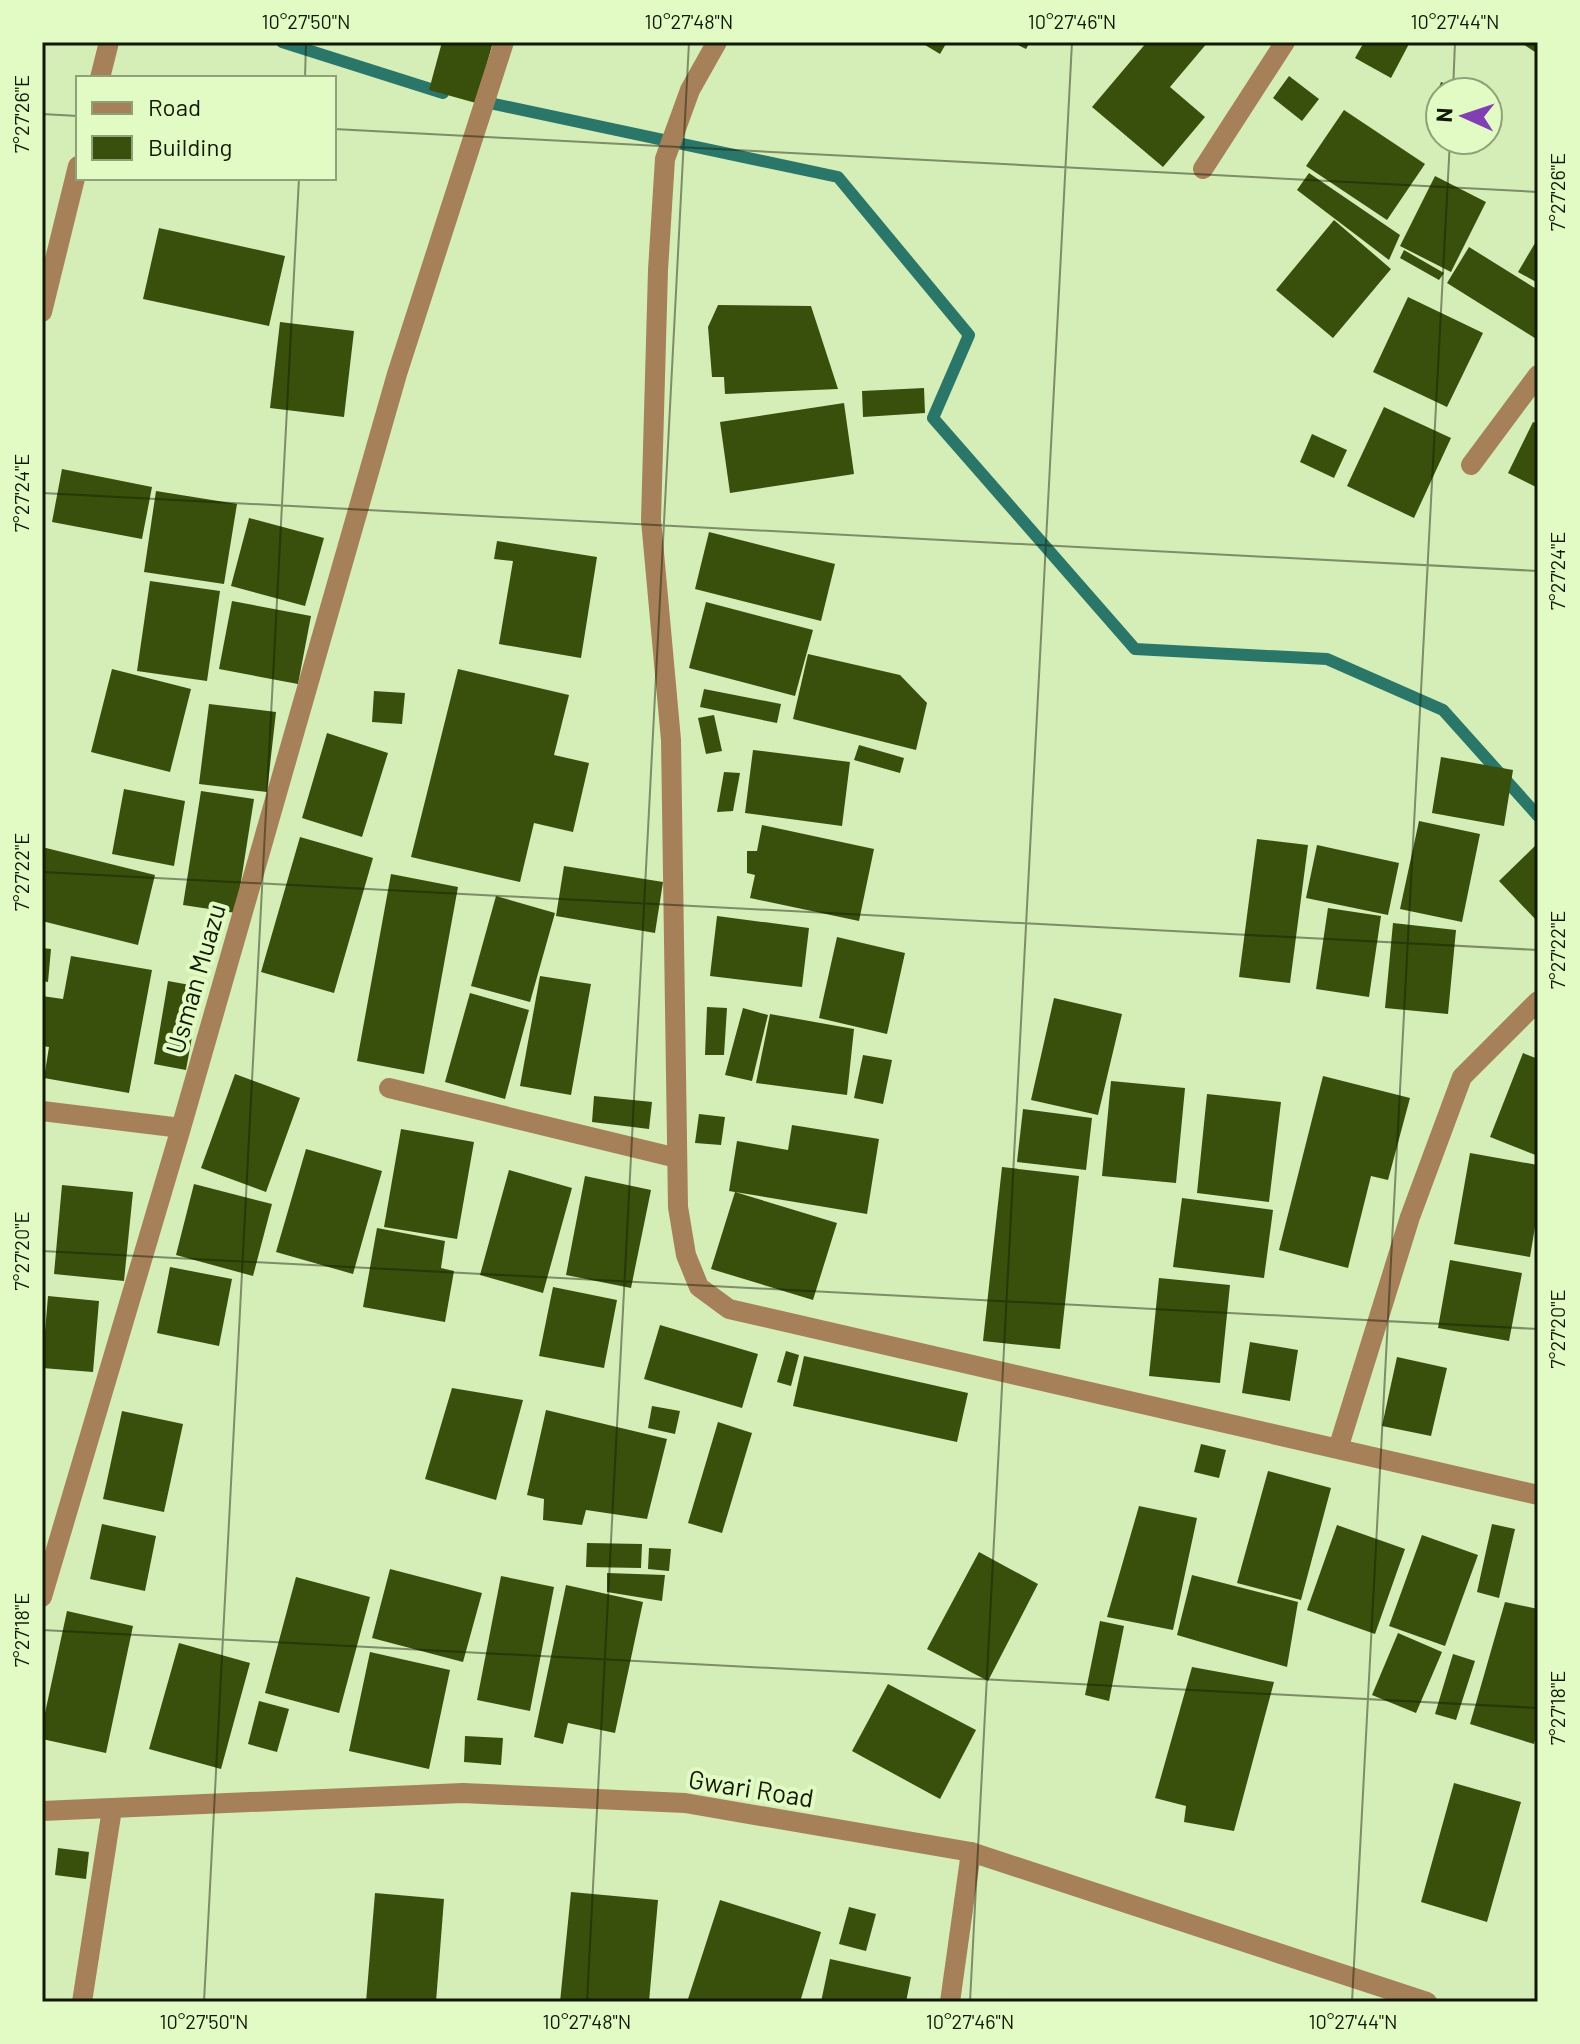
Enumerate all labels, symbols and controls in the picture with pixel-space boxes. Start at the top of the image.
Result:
text: 10°27'50"N [261,9,351,33]
text: 10°27'48"N [645,9,733,33]
text: 10°27'46"N [1028,9,1116,33]
text: 10°27'44"N [1410,9,1500,33]
text: 7°27'26"E [9,75,33,153]
legend [76,76,336,180]
north arrow [1424,76,1504,156]
text: Road [148,92,201,121]
text: N [1430,107,1456,123]
text: Building [148,132,232,161]
text: 7°27'26"E [1545,153,1569,231]
text: 7°27'24"E [9,454,33,532]
text: 7°27'24"E [1545,532,1569,610]
text: 7°27'22"E [9,833,33,911]
street label: Usman Muazu [158,900,231,1057]
text: 7°27'22"E [1545,911,1569,989]
text: 7°27'20"E [9,1211,33,1291]
text: 7°27'20"E [1545,1289,1569,1369]
text: 7°27'18"E [9,1593,33,1667]
text: 7°27'18"E [1545,1671,1569,1745]
street label: Gwari Road [686,1762,816,1813]
text: 10°27'50"N [159,2009,249,2033]
text: 10°27'48"N [543,2009,631,2033]
text: 10°27'46"N [926,2009,1014,2033]
text: 10°27'44"N [1308,2009,1398,2033]

